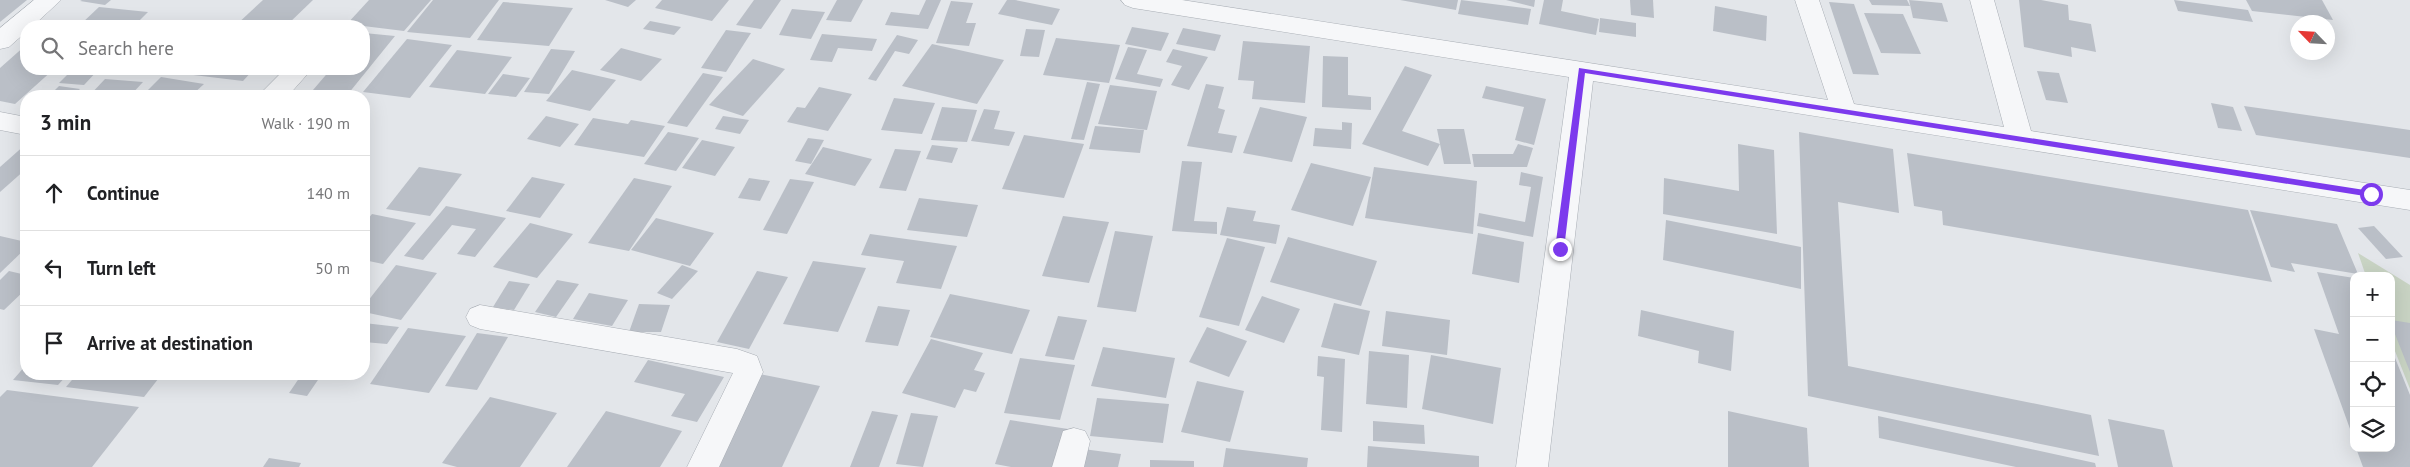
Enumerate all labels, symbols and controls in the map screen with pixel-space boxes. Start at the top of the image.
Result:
north arrow [2290,15,2335,60]
search box [20,20,370,75]
icon: search [38,34,66,62]
text: Search here [78,36,174,60]
text: 3 min [40,109,91,136]
text: Walk · 190 m [261,113,350,133]
icon: ahead [40,179,68,207]
text: Continue [87,181,159,205]
text: 140 m [307,183,350,203]
route start [2360,183,2383,206]
route end [1549,238,1572,261]
icon: left [40,254,68,282]
text: Turn left [87,256,156,280]
text: 50 m [315,258,350,278]
map controls [2350,272,2395,452]
button: + [2350,272,2395,317]
button: − [2350,317,2395,362]
icon: arrive [40,329,68,357]
text: Arrive at destination [87,331,253,355]
button: locate [2350,362,2395,407]
button: layers [2350,407,2395,452]

